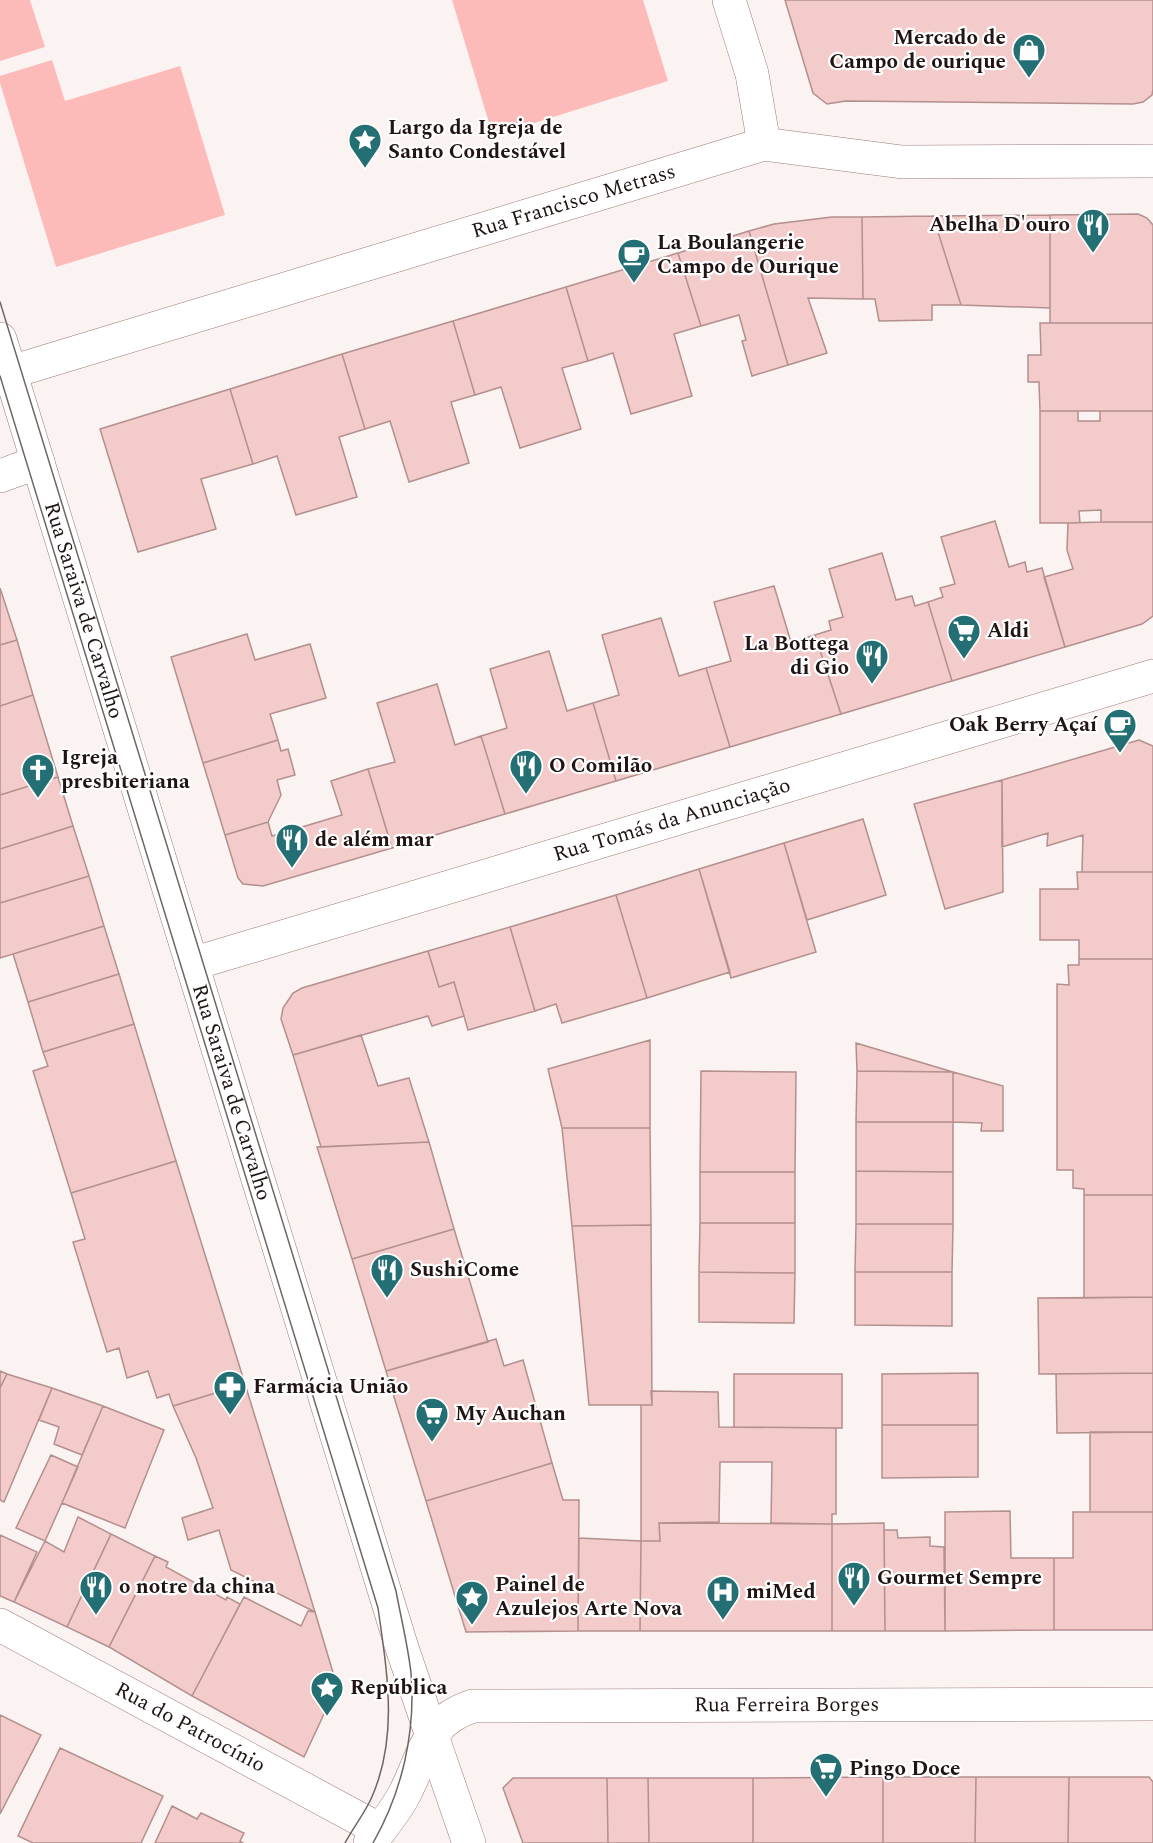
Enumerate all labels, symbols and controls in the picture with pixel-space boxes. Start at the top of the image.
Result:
place label: Mercado de Campo de ourique [829,22,1006,78]
shop icon: Mercado de Campo de ourique [1011,32,1047,79]
place label: Largo da Igreja de Santo Condestável [388,112,566,168]
place icon: Largo da Igreja de Santo Condestável [347,122,383,169]
street label: Rua Francisco Metrass [468,156,680,248]
restaurant icon: Abelha D'ouro [1075,207,1111,254]
place label: Abelha D'ouro [929,209,1070,241]
place label: La Boulangerie Campo de Ourique [657,227,839,283]
cafe icon: La Boulangerie Campo de Ourique [616,237,652,284]
street label: Rua Saraiva de Carvalho [35,498,132,723]
supermarket icon: Aldi [946,613,982,660]
place label: Aldi [987,615,1029,647]
place label: La Bottega di Gio [744,628,849,684]
restaurant icon: La Bottega di Gio [854,638,890,685]
cafe icon: Oak Berry Açaí [1102,707,1138,754]
place label: Oak Berry Açaí [949,709,1098,741]
place label: Igreja presbiteriana [61,742,190,798]
restaurant icon: O Comilão [508,748,544,795]
place label: O Comilão [549,750,652,782]
church icon: Igreja presbiteriana [20,752,56,799]
street label: Rua Tomás da Anunciação [549,770,794,871]
restaurant icon: de além mar [274,822,310,869]
place label: de além mar [315,824,434,856]
street label: Rua Saraiva de Carvalho [183,980,280,1205]
restaurant icon: SushiCome [369,1252,405,1299]
place label: SushiCome [410,1254,519,1286]
pharmacy icon: Farmácia União [212,1369,248,1416]
place label: Farmácia União [253,1371,408,1403]
supermarket icon: My Auchan [414,1396,450,1443]
place label: My Auchan [455,1398,566,1430]
restaurant icon: Gourmet Sempre [836,1560,872,1607]
place label: Gourmet Sempre [877,1562,1042,1594]
restaurant icon: o notre da china [78,1569,114,1616]
place label: Painel de Azulejos Arte Nova [495,1569,682,1625]
place label: o notre da china [119,1571,275,1603]
hospital icon: miMed [705,1574,741,1621]
place label: miMed [746,1576,816,1608]
place icon: Painel de Azulejos Arte Nova [454,1579,490,1626]
place icon: República [309,1670,345,1717]
place label: República [350,1672,448,1704]
street label: Rua do Patrocínio [109,1674,271,1781]
street label: Rua Ferreira Borges [694,1689,879,1721]
supermarket icon: Pingo Doce [808,1751,844,1798]
place label: Pingo Doce [849,1753,961,1785]

